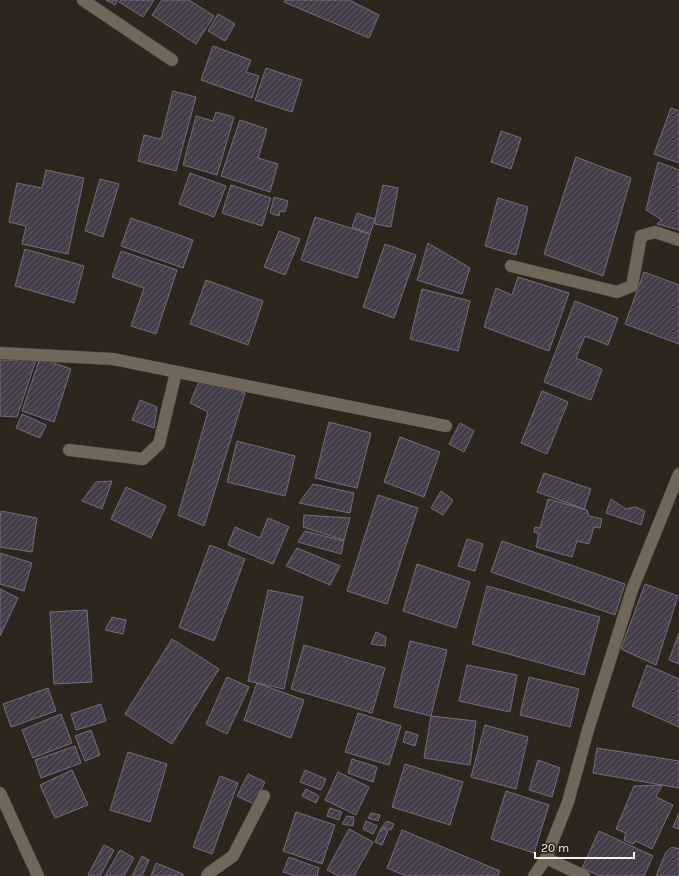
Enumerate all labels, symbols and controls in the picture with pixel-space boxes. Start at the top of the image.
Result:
scale bar [535,834,634,860]
text: 20 m [541,841,569,855]

